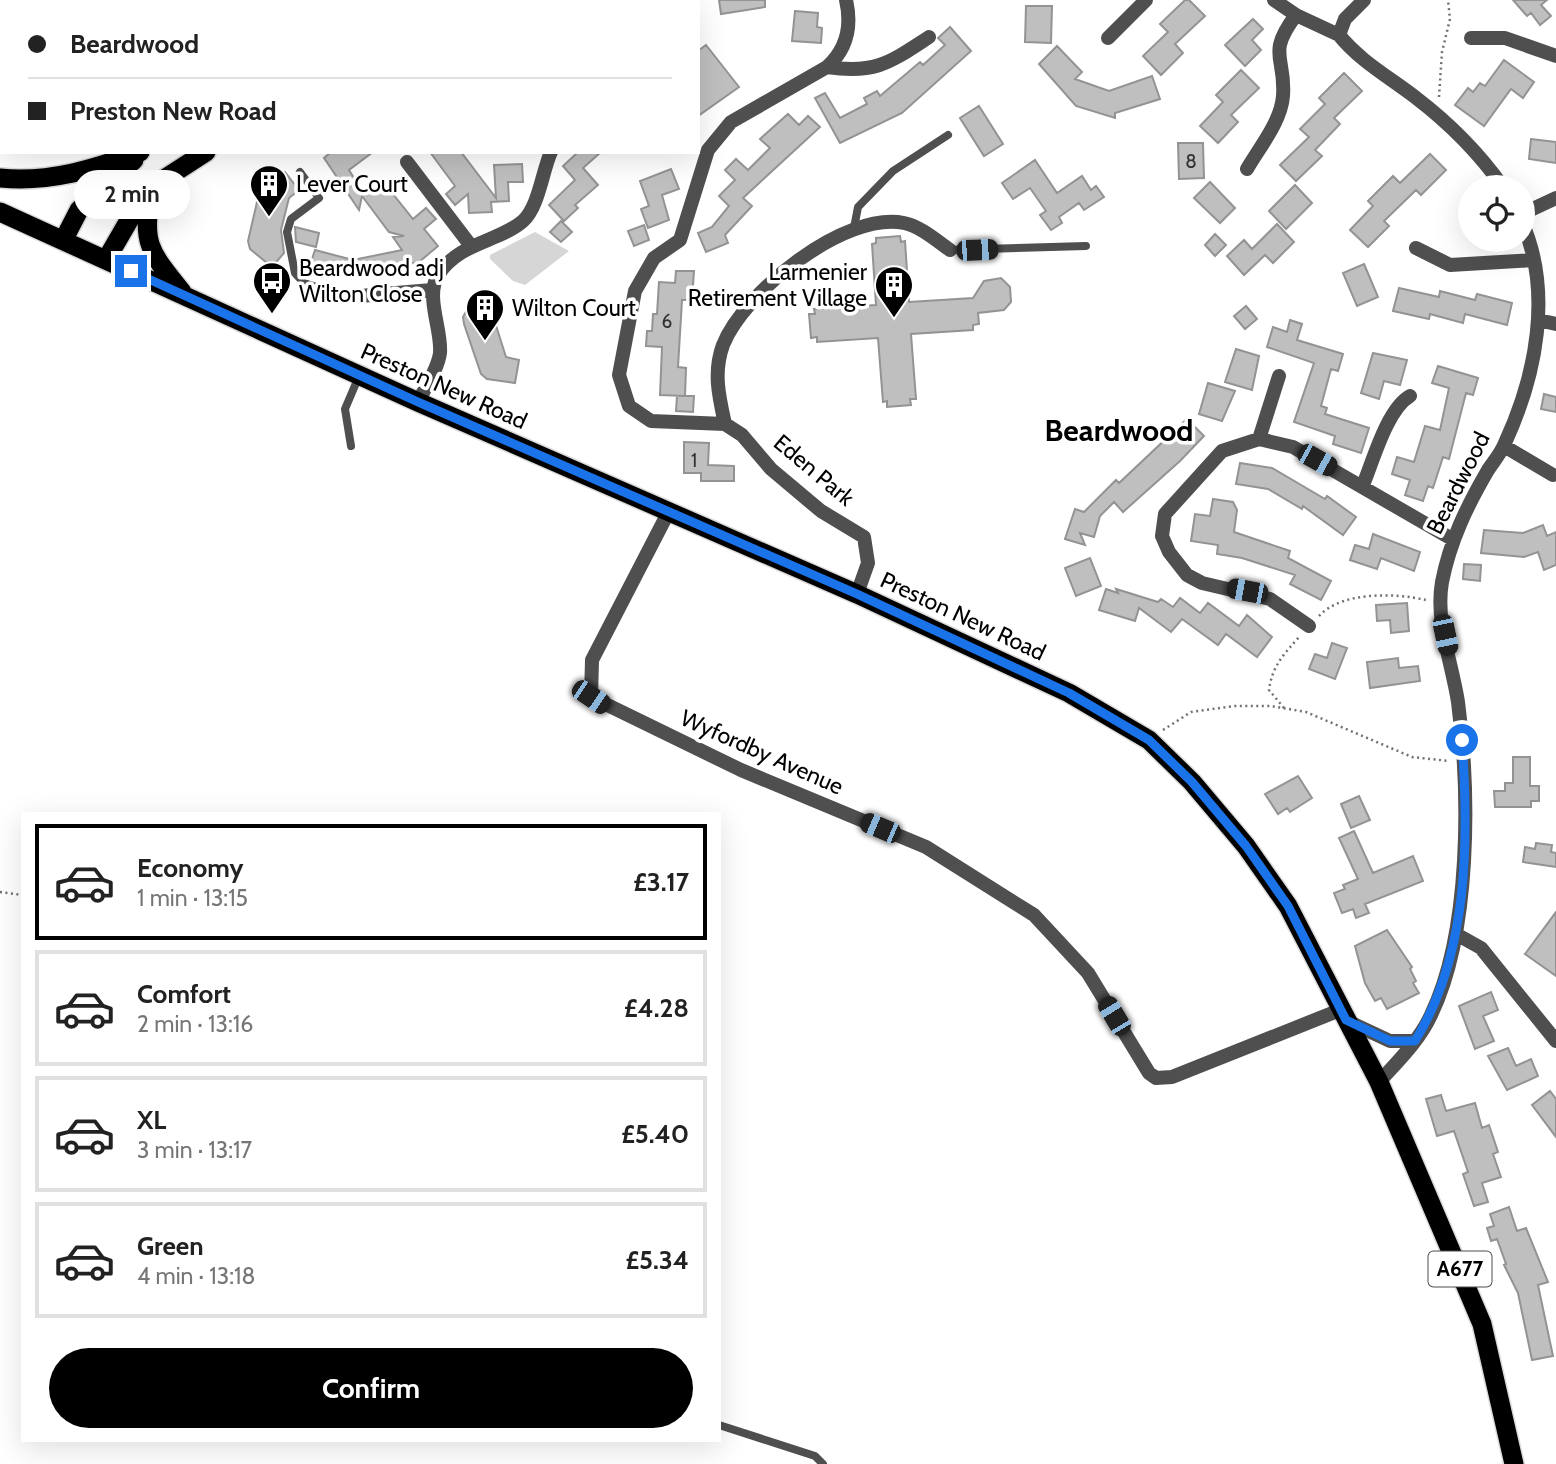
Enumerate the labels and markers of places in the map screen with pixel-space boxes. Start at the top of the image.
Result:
building icon: Lever Court [248,163,290,218]
place label: Lever Court [296,170,408,198]
place label: Beardwood adj Wilton Close [299,254,444,308]
place label: Larmenier Retirement Village [688,258,868,312]
bus stop icon: Beardwood adj Wilton Close [251,260,293,315]
building icon: Larmenier Retirement Village [873,264,915,319]
building icon: Wilton Court [464,287,506,342]
place label: Wilton Court [512,294,636,322]

